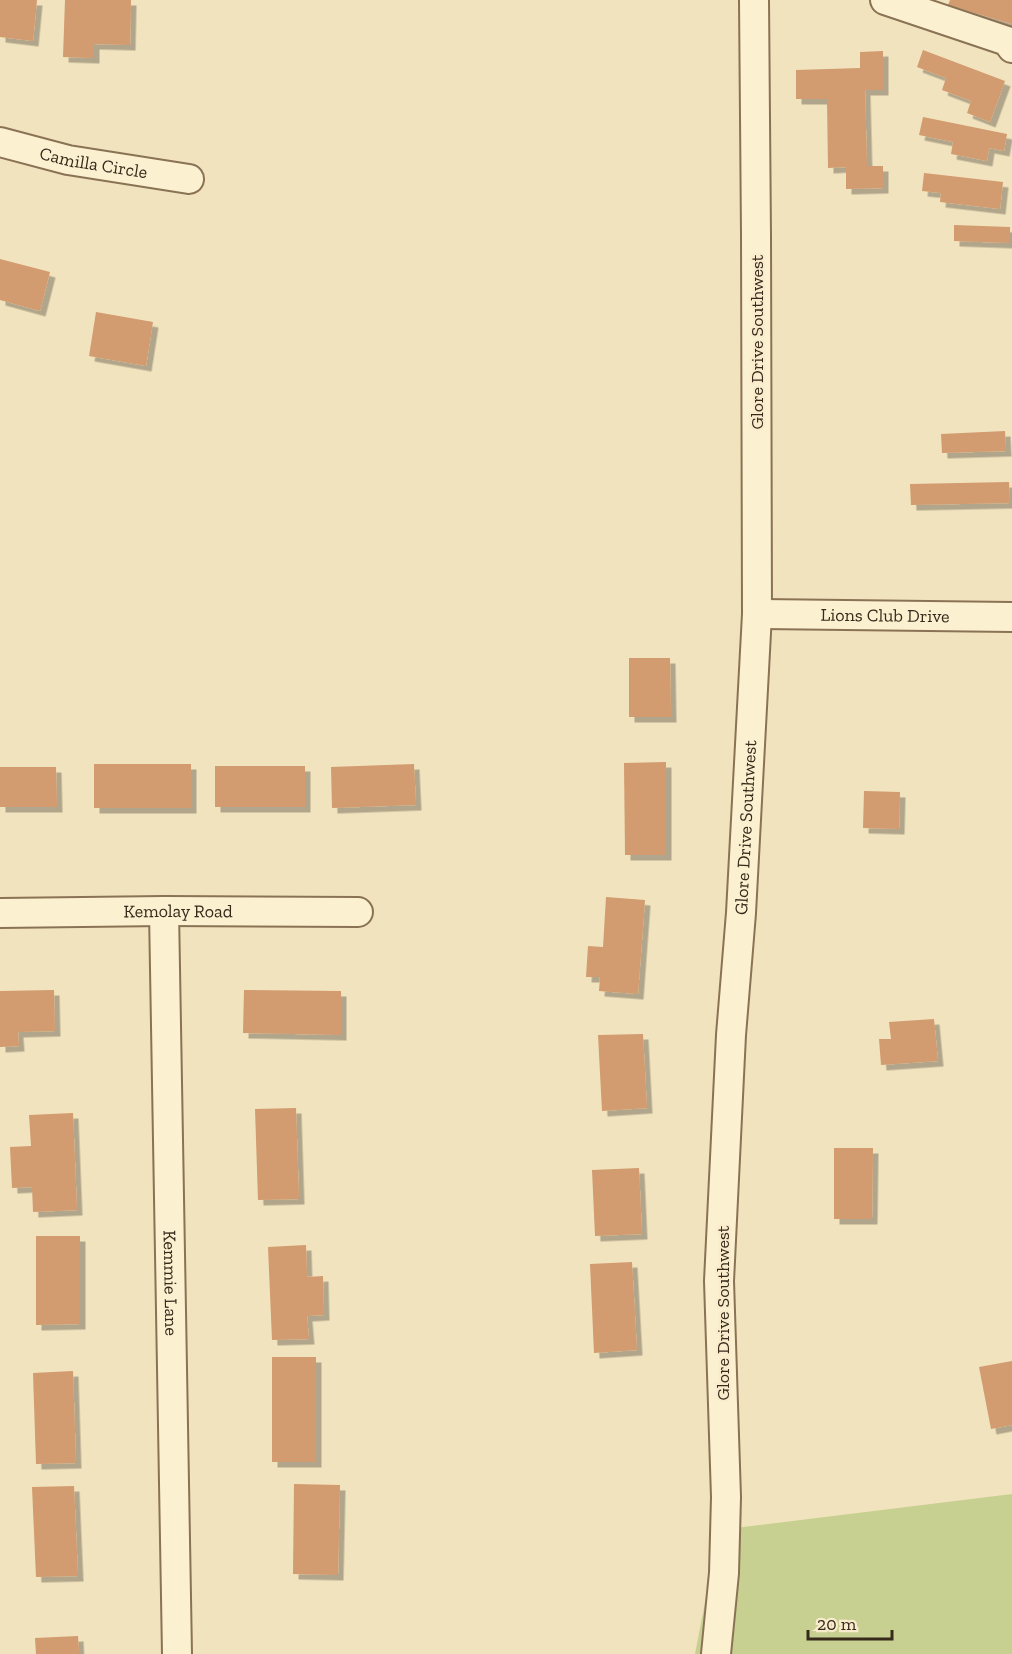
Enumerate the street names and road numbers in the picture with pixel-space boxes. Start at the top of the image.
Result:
street label: Camilla Circle [37,142,149,183]
street label: Glore Drive Southwest [746,254,768,429]
street label: Lions Club Drive [820,604,950,627]
street label: Glore Drive Southwest [730,739,761,915]
street label: Kemolay Road [123,900,233,922]
street label: Glore Drive Southwest [712,1225,734,1400]
street label: Kemmie Lane [159,1230,182,1336]

